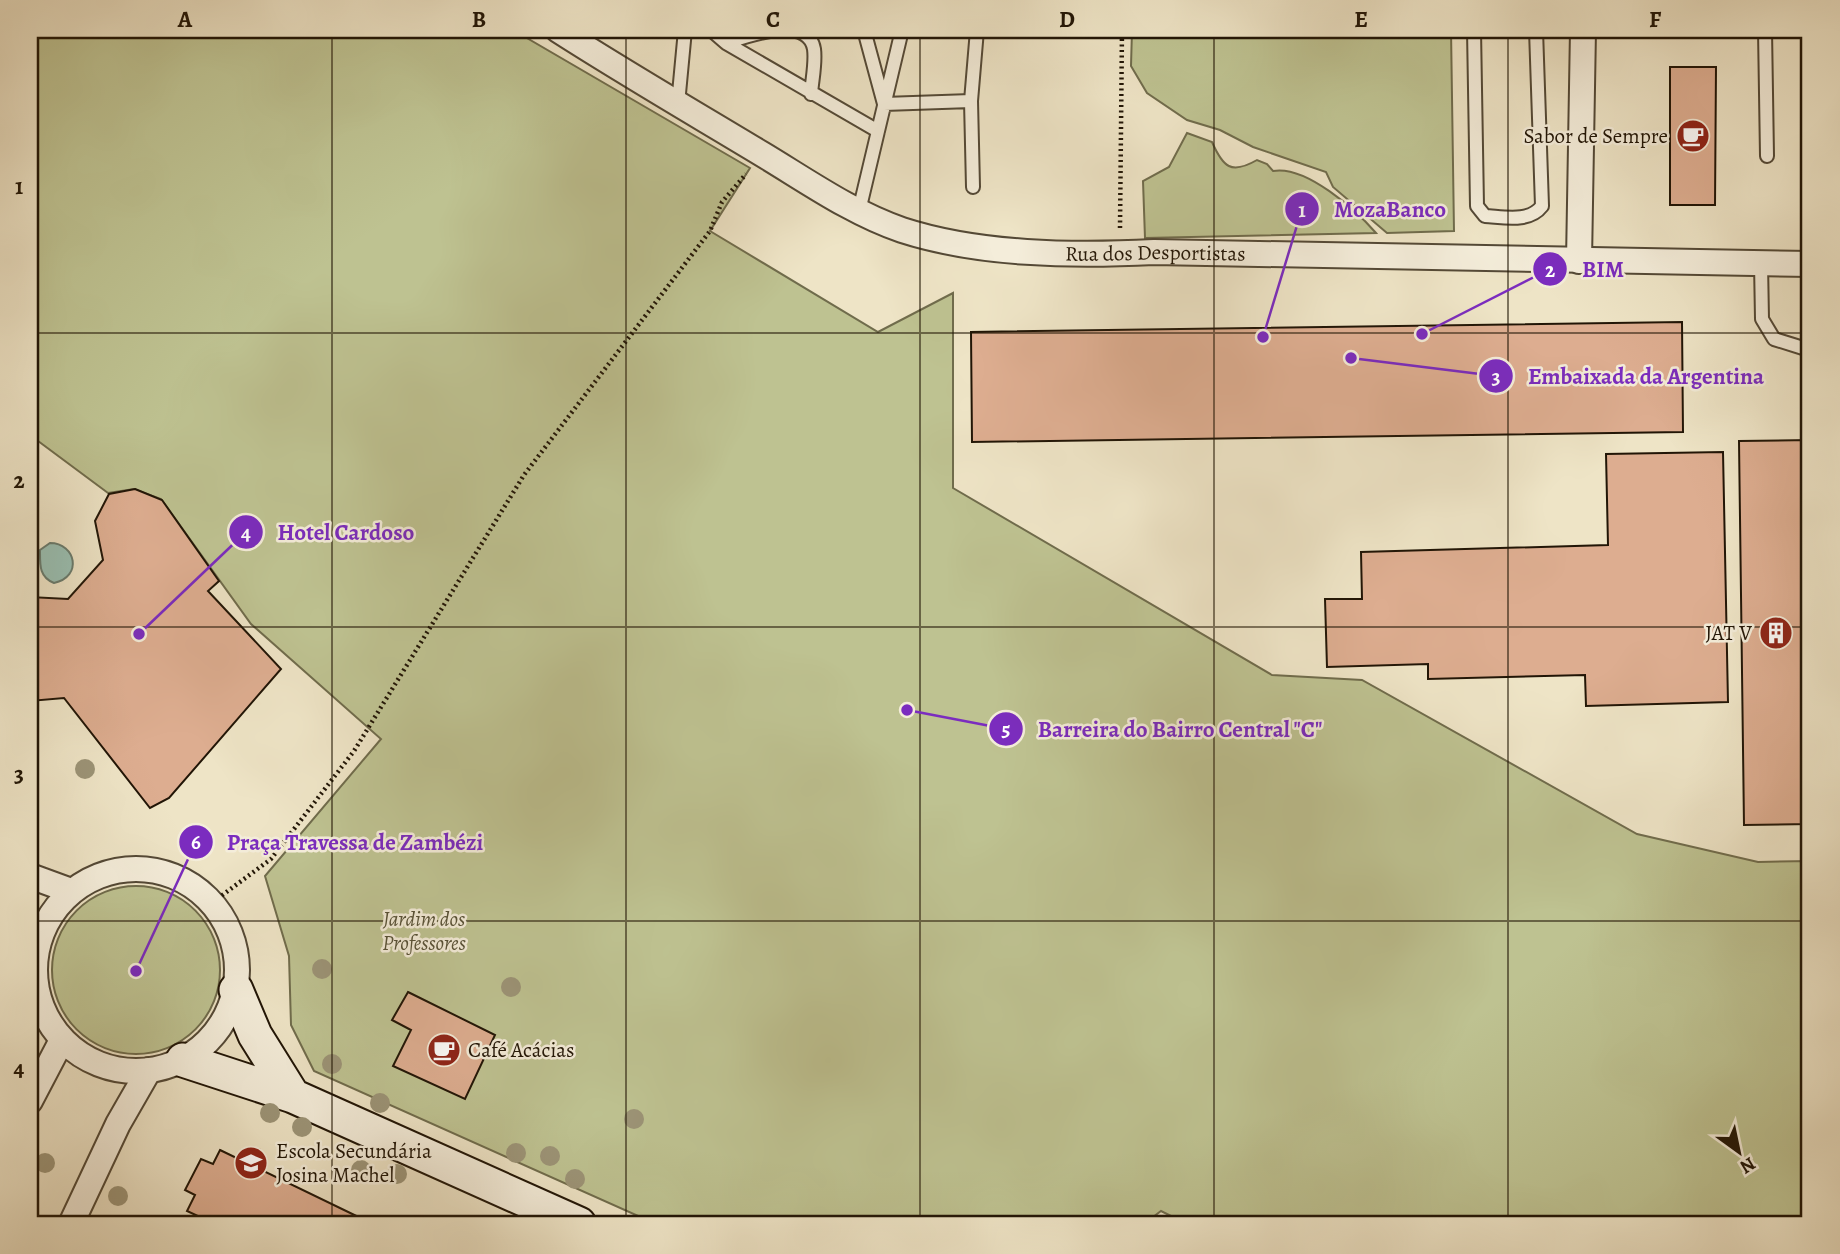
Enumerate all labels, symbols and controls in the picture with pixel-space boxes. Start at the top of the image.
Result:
text: A [177,4,193,35]
text: B [472,4,486,35]
text: C [766,4,780,35]
text: D [1059,4,1075,35]
text: E [1354,4,1368,35]
text: F [1649,4,1662,35]
cafe icon: Sabor de Sempre [1674,117,1712,155]
place label: Sabor de Sempre [1523,122,1668,150]
text: 1 [15,171,23,202]
callout: MozaBanco [1285,187,1460,231]
text: MozaBanco [1334,194,1446,225]
text: 1 [1298,196,1306,224]
street label: Rua dos Desportistas [1065,238,1246,268]
callout: BIM [1533,247,1638,291]
text: BIM [1582,254,1624,285]
text: 2 [1545,256,1555,284]
callout: Embaixada da Argentina [1479,354,1778,398]
text: Embaixada da Argentina [1528,361,1764,392]
text: 3 [1491,363,1501,391]
text: 2 [13,465,25,496]
callout: Hotel Cardoso [228,510,428,554]
text: Hotel Cardoso [278,517,415,548]
text: 4 [241,519,251,547]
building icon: JAT V [1757,614,1795,652]
place label: JAT V [1705,619,1752,647]
callout: Barreira do Bairro Central "C" [989,707,1337,751]
text: Barreira do Bairro Central "C" [1038,714,1322,745]
text: 5 [1002,715,1011,743]
text: 3 [14,759,24,790]
callout: Praça Travessa de Zambézi [178,820,498,864]
text: Praça Travessa de Zambézi [227,827,483,858]
text: 6 [191,828,201,856]
park label: Jardim dos Professores [382,905,466,957]
cafe icon: Café Acácias [425,1031,463,1069]
place label: Café Acácias [468,1036,575,1064]
text: 4 [14,1053,25,1084]
north arrow [1703,1118,1773,1188]
place label: Escola Secundária Josina Machel [276,1137,432,1189]
school or university icon: Escola Secundária Josina Machel [232,1144,270,1182]
text: N [1735,1151,1761,1180]

